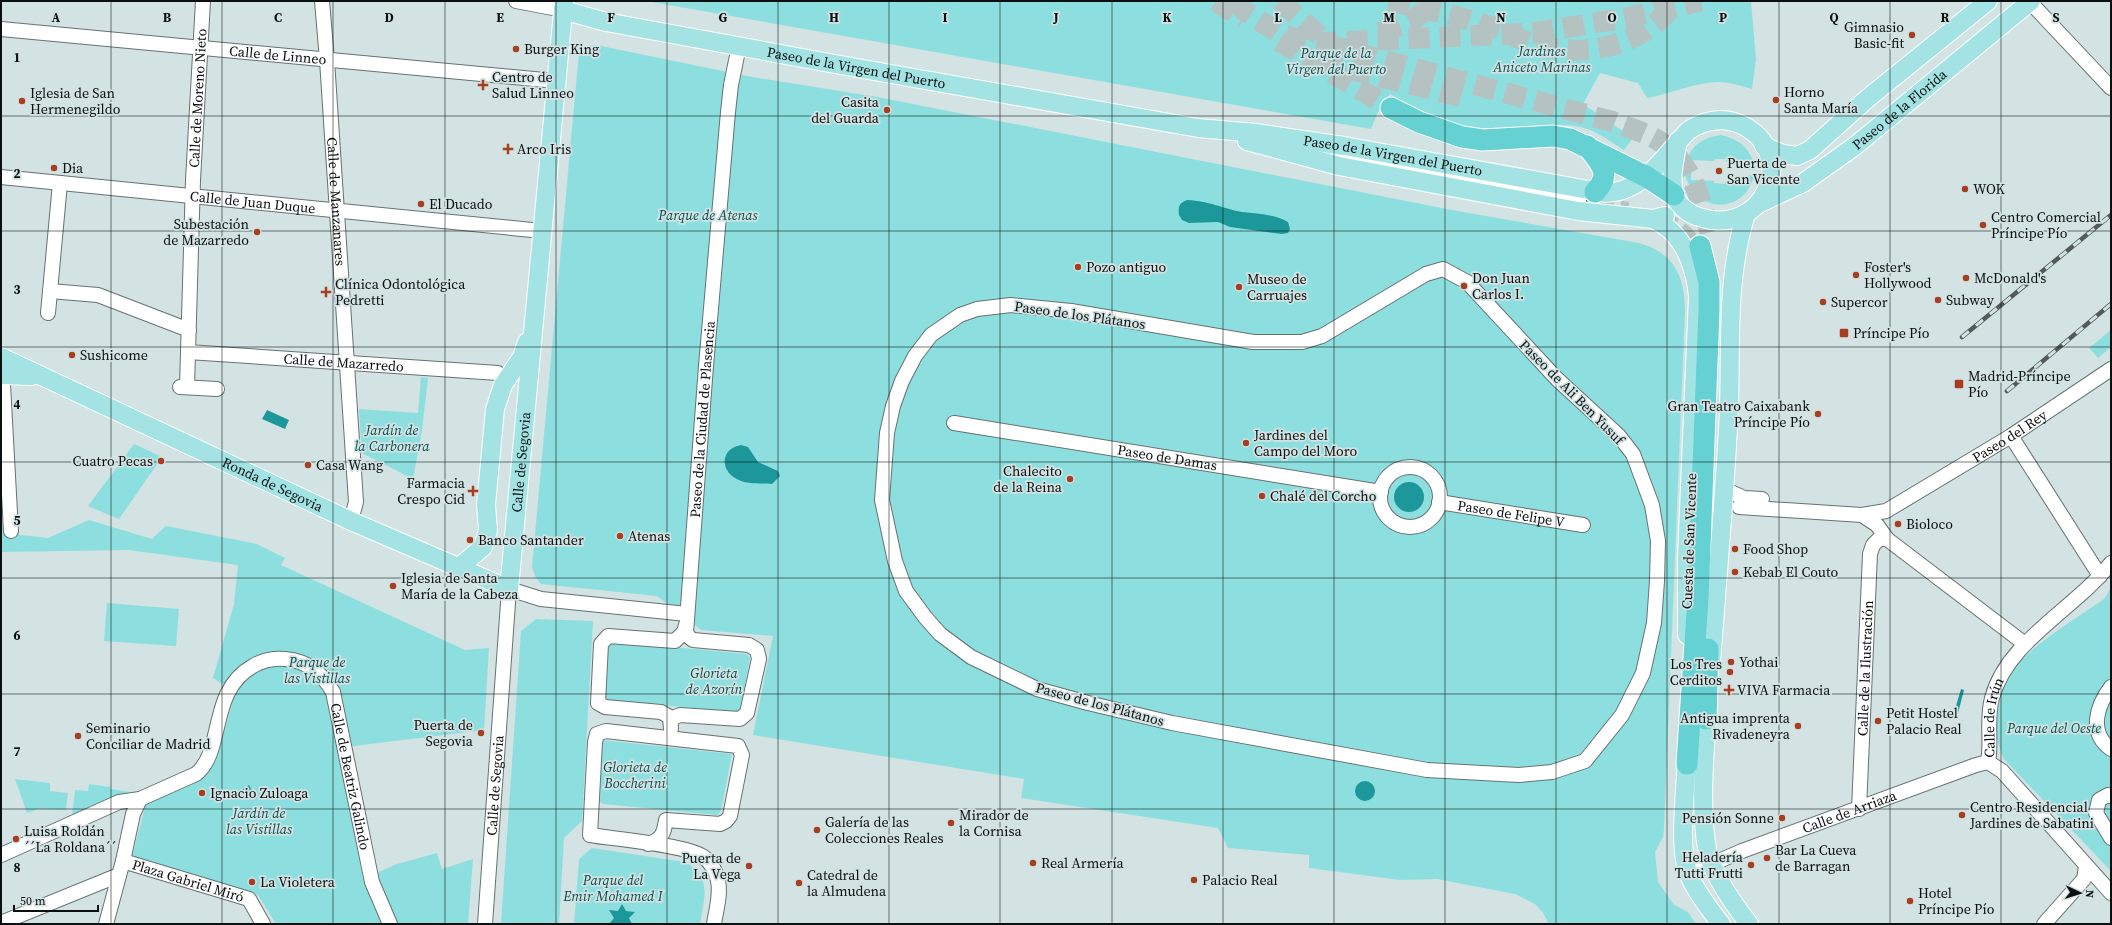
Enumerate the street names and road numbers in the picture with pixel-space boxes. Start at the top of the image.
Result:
street label: Calle de Moreno Nieto [184,28,211,168]
street label: Calle de Linneo [228,40,328,70]
street label: Paseo de la Virgen del Puerto [765,42,947,93]
street label: Paseo de la Florida [1848,64,1952,154]
street label: Paseo de la Virgen del Puerto [1302,130,1484,181]
street label: Calle de Manzanares [322,136,350,267]
street label: Calle de Juan Duque [189,186,316,218]
street label: Paseo de los Plátanos [1013,296,1147,334]
street label: Paseo de la Ciudad de Plasencia [685,319,720,518]
street label: Paseo de Ali Ben Yusuf [1515,335,1630,450]
street label: Calle de Mazarredo [283,348,405,377]
street label: Paseo del Rey [1968,404,2051,467]
street label: Calle de Segovia [506,410,536,513]
street label: Paseo de Damas [1116,440,1219,475]
street label: Ronda de Segovia [219,452,327,517]
street label: Cuesta de San Vicente [1677,473,1701,609]
street label: Paseo de Felipe V [1456,495,1567,532]
street label: Calle de la Ilustración [1852,599,1878,736]
street label: Calle de Irún [1979,674,2009,758]
street label: Paseo de los Plátanos [1034,677,1166,731]
street label: Calle de Beatriz Galindo [325,701,375,852]
street label: Calle de Segovia [481,734,509,836]
street label: Calle de Arriaza [1799,785,1900,838]
street label: Plaza Gabriel Miró [130,854,247,907]

